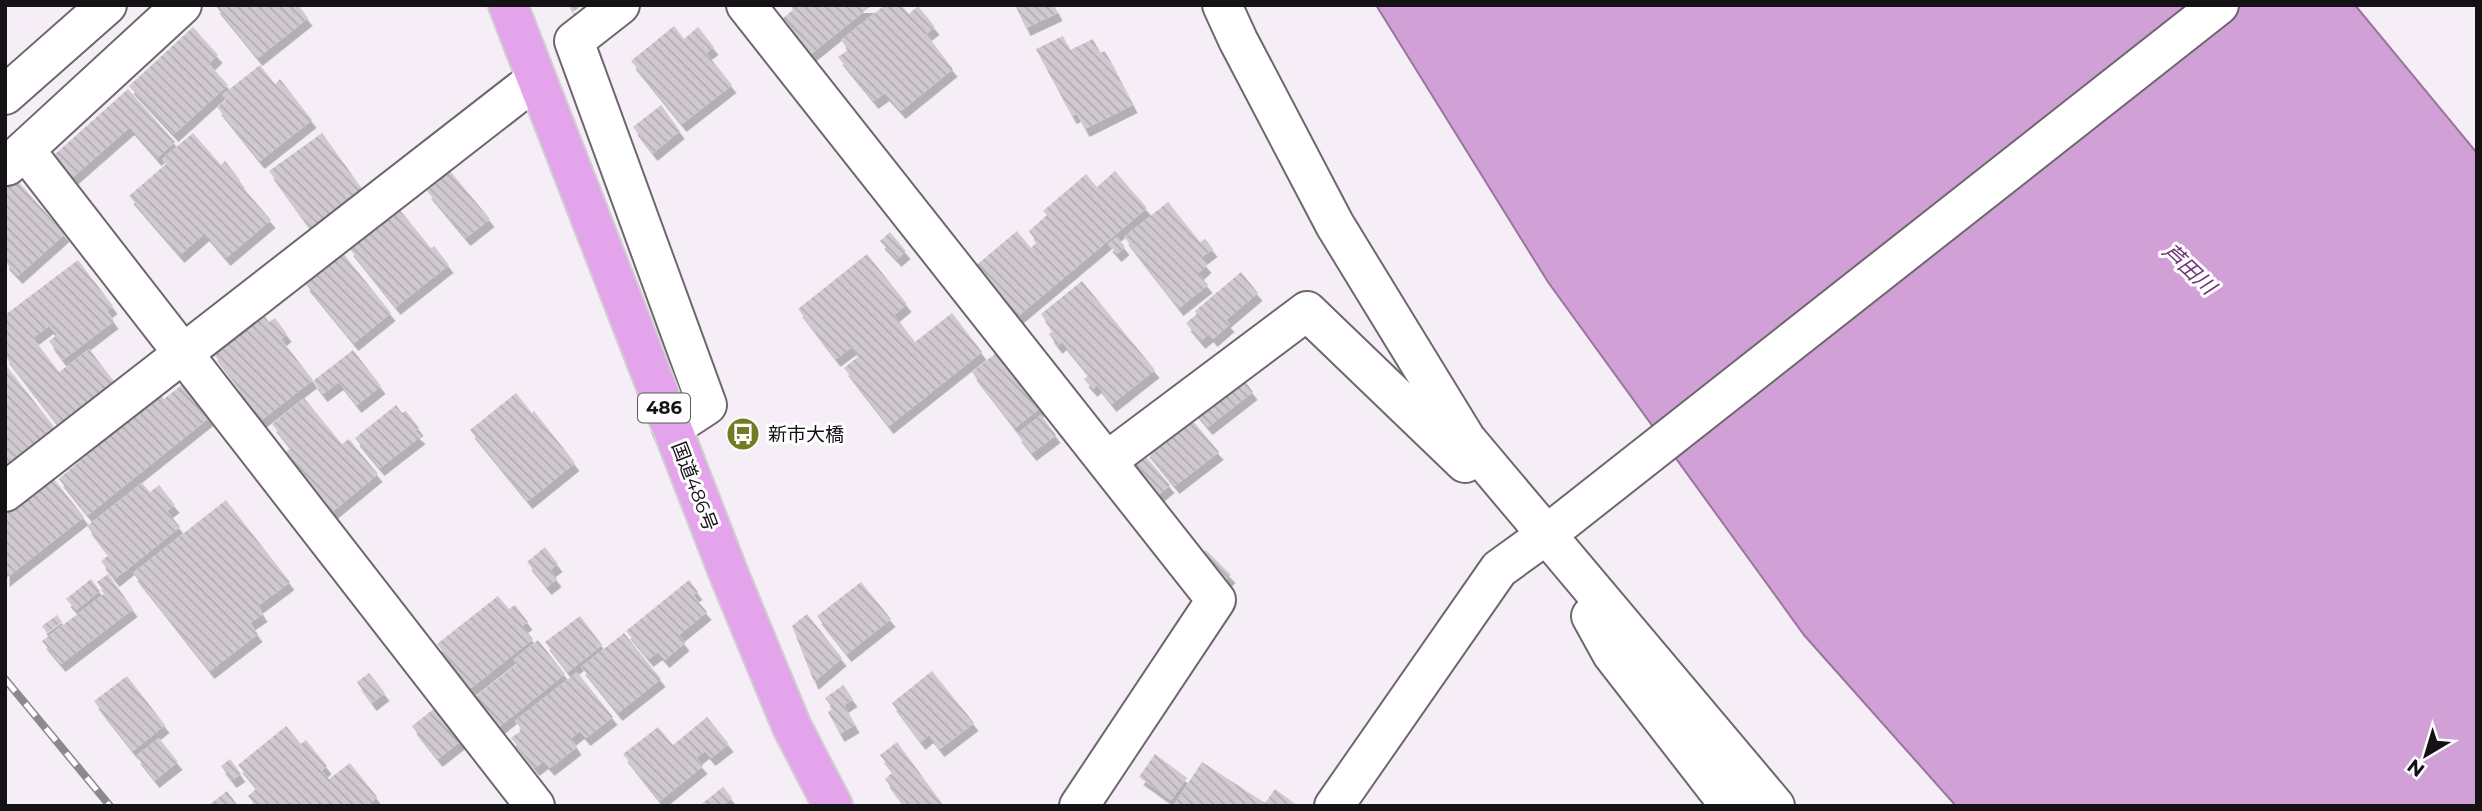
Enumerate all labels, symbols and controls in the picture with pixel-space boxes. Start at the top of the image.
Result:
water label: 芦田川 [2158,238,2222,301]
road number: 486 [638,394,690,422]
bus stop icon: 新市大橋 [724,415,762,453]
place label: 新市大橋 [768,423,844,446]
street label: 国道486号 [667,438,722,534]
north arrow [2391,720,2461,790]
text: N [2403,754,2429,782]

